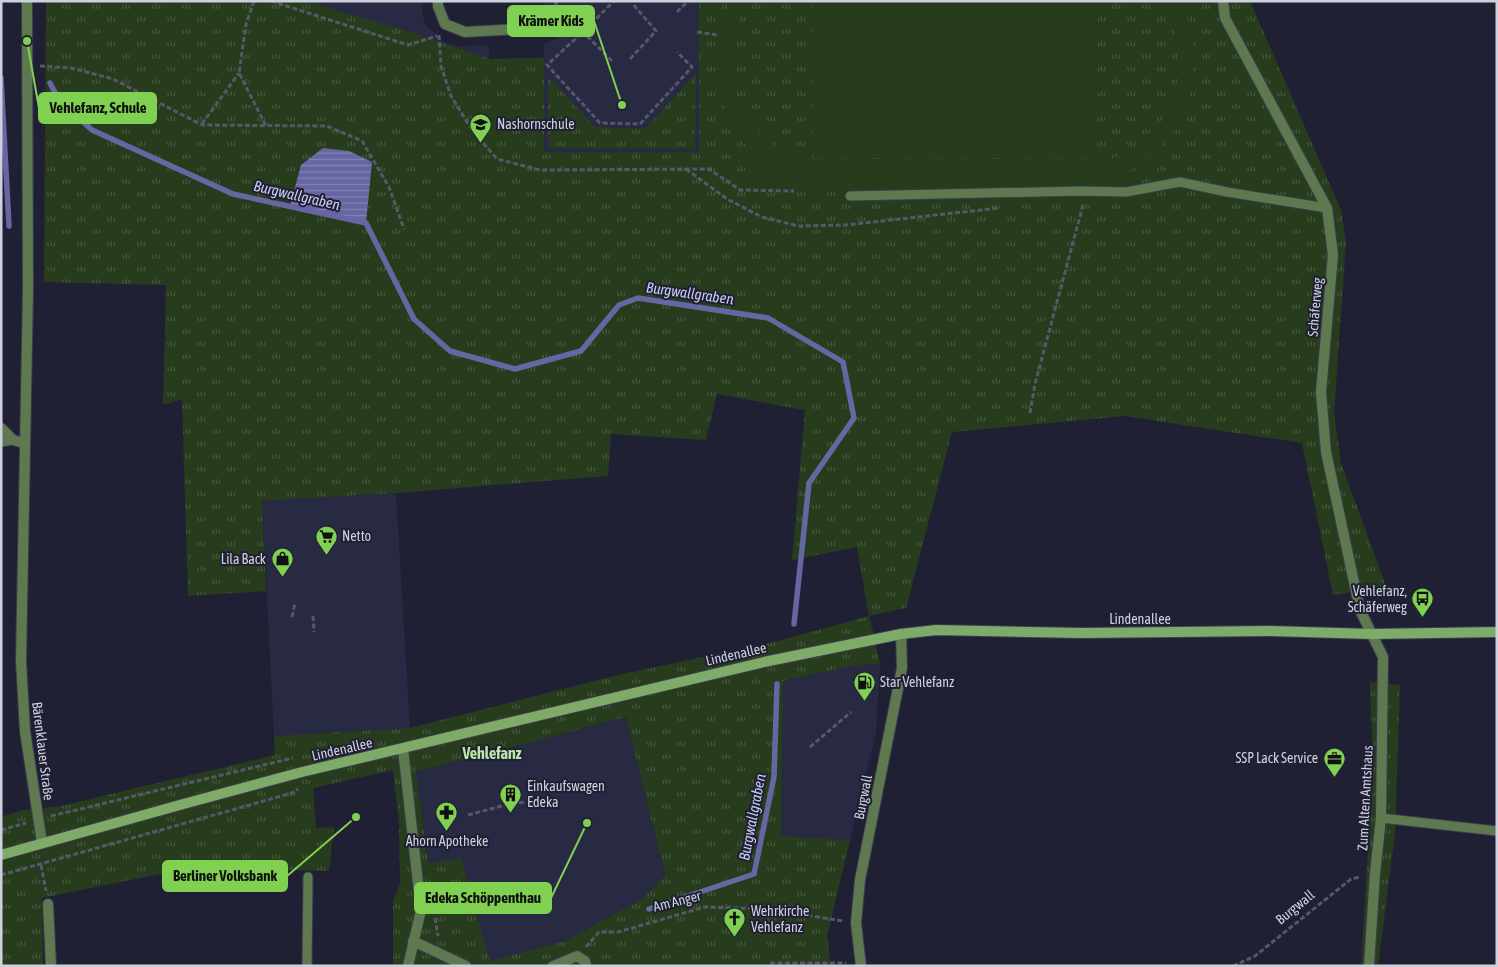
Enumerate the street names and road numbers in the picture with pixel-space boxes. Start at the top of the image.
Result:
street label: Schäferweg [1304,277,1326,337]
street label: Lindenallee [1109,611,1171,627]
street label: Lindenallee [704,639,768,669]
street label: Bärenklauer Straße [29,701,57,801]
street label: Lindenallee [310,734,374,764]
street label: Zum Alten Amtshaus [1354,745,1376,851]
street label: Burgwall [851,773,875,821]
street label: Burgwall [1272,886,1318,927]
street label: Am Anger [651,887,703,915]

